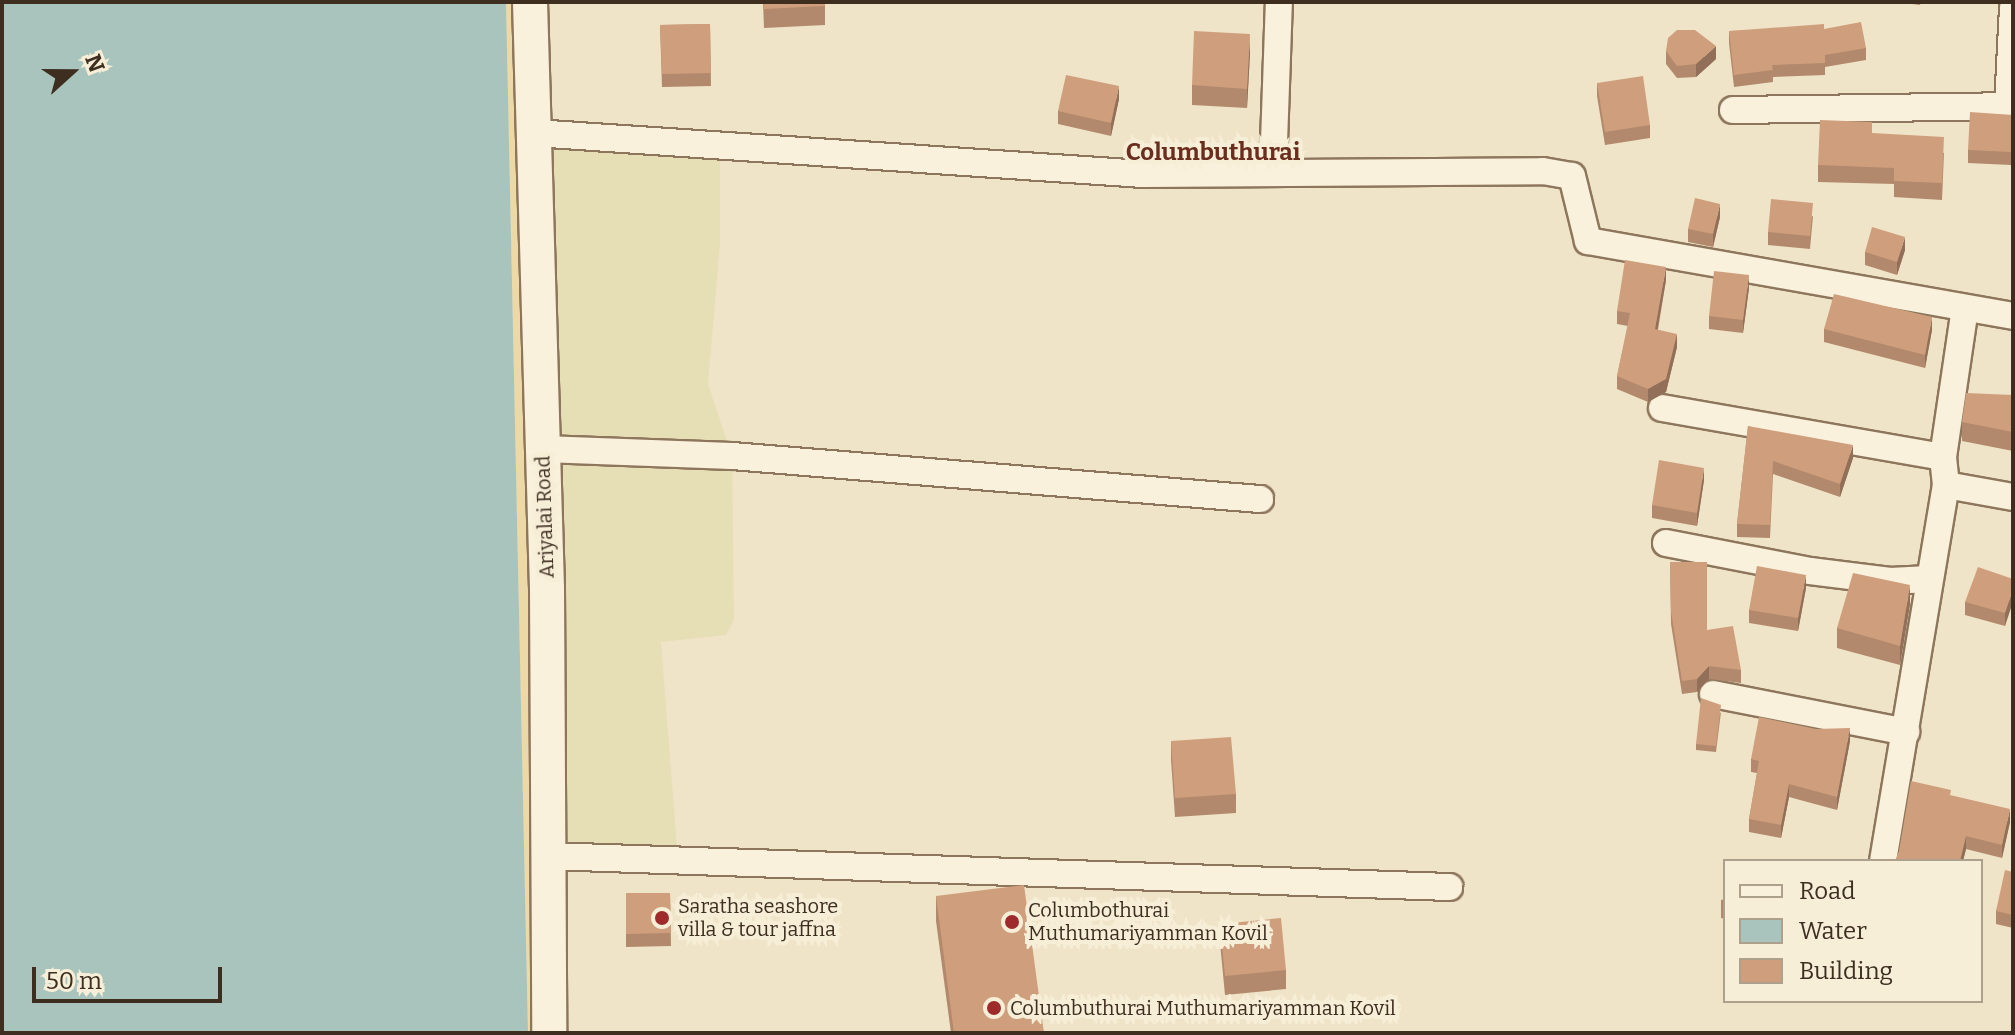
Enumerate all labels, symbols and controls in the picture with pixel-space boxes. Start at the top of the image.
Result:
north arrow [32,32,112,112]
text: N [79,50,111,76]
district label: Columbuthurai [1126,139,1300,167]
street label: Ariyalai Road [531,455,559,579]
legend [1723,859,1983,1003]
text: Road [1799,877,1855,905]
place label: Saratha seashore villa & tour jaffna [678,894,838,941]
place label: Columbothurai Muthumariyamman Kovil [1028,898,1268,945]
marker: Saratha seashore villa & tour jaffna [653,909,671,927]
marker: Columbothurai Muthumariyamman Kovil [1003,913,1021,931]
text: Water [1799,917,1867,945]
scale bar [36,951,226,1001]
text: Building [1799,957,1893,985]
text: 50 m [46,967,102,995]
place label: Columbuthurai Muthumariyamman Kovil [1010,996,1396,1020]
marker: Columbuthurai Muthumariyamman Kovil [985,999,1003,1017]

